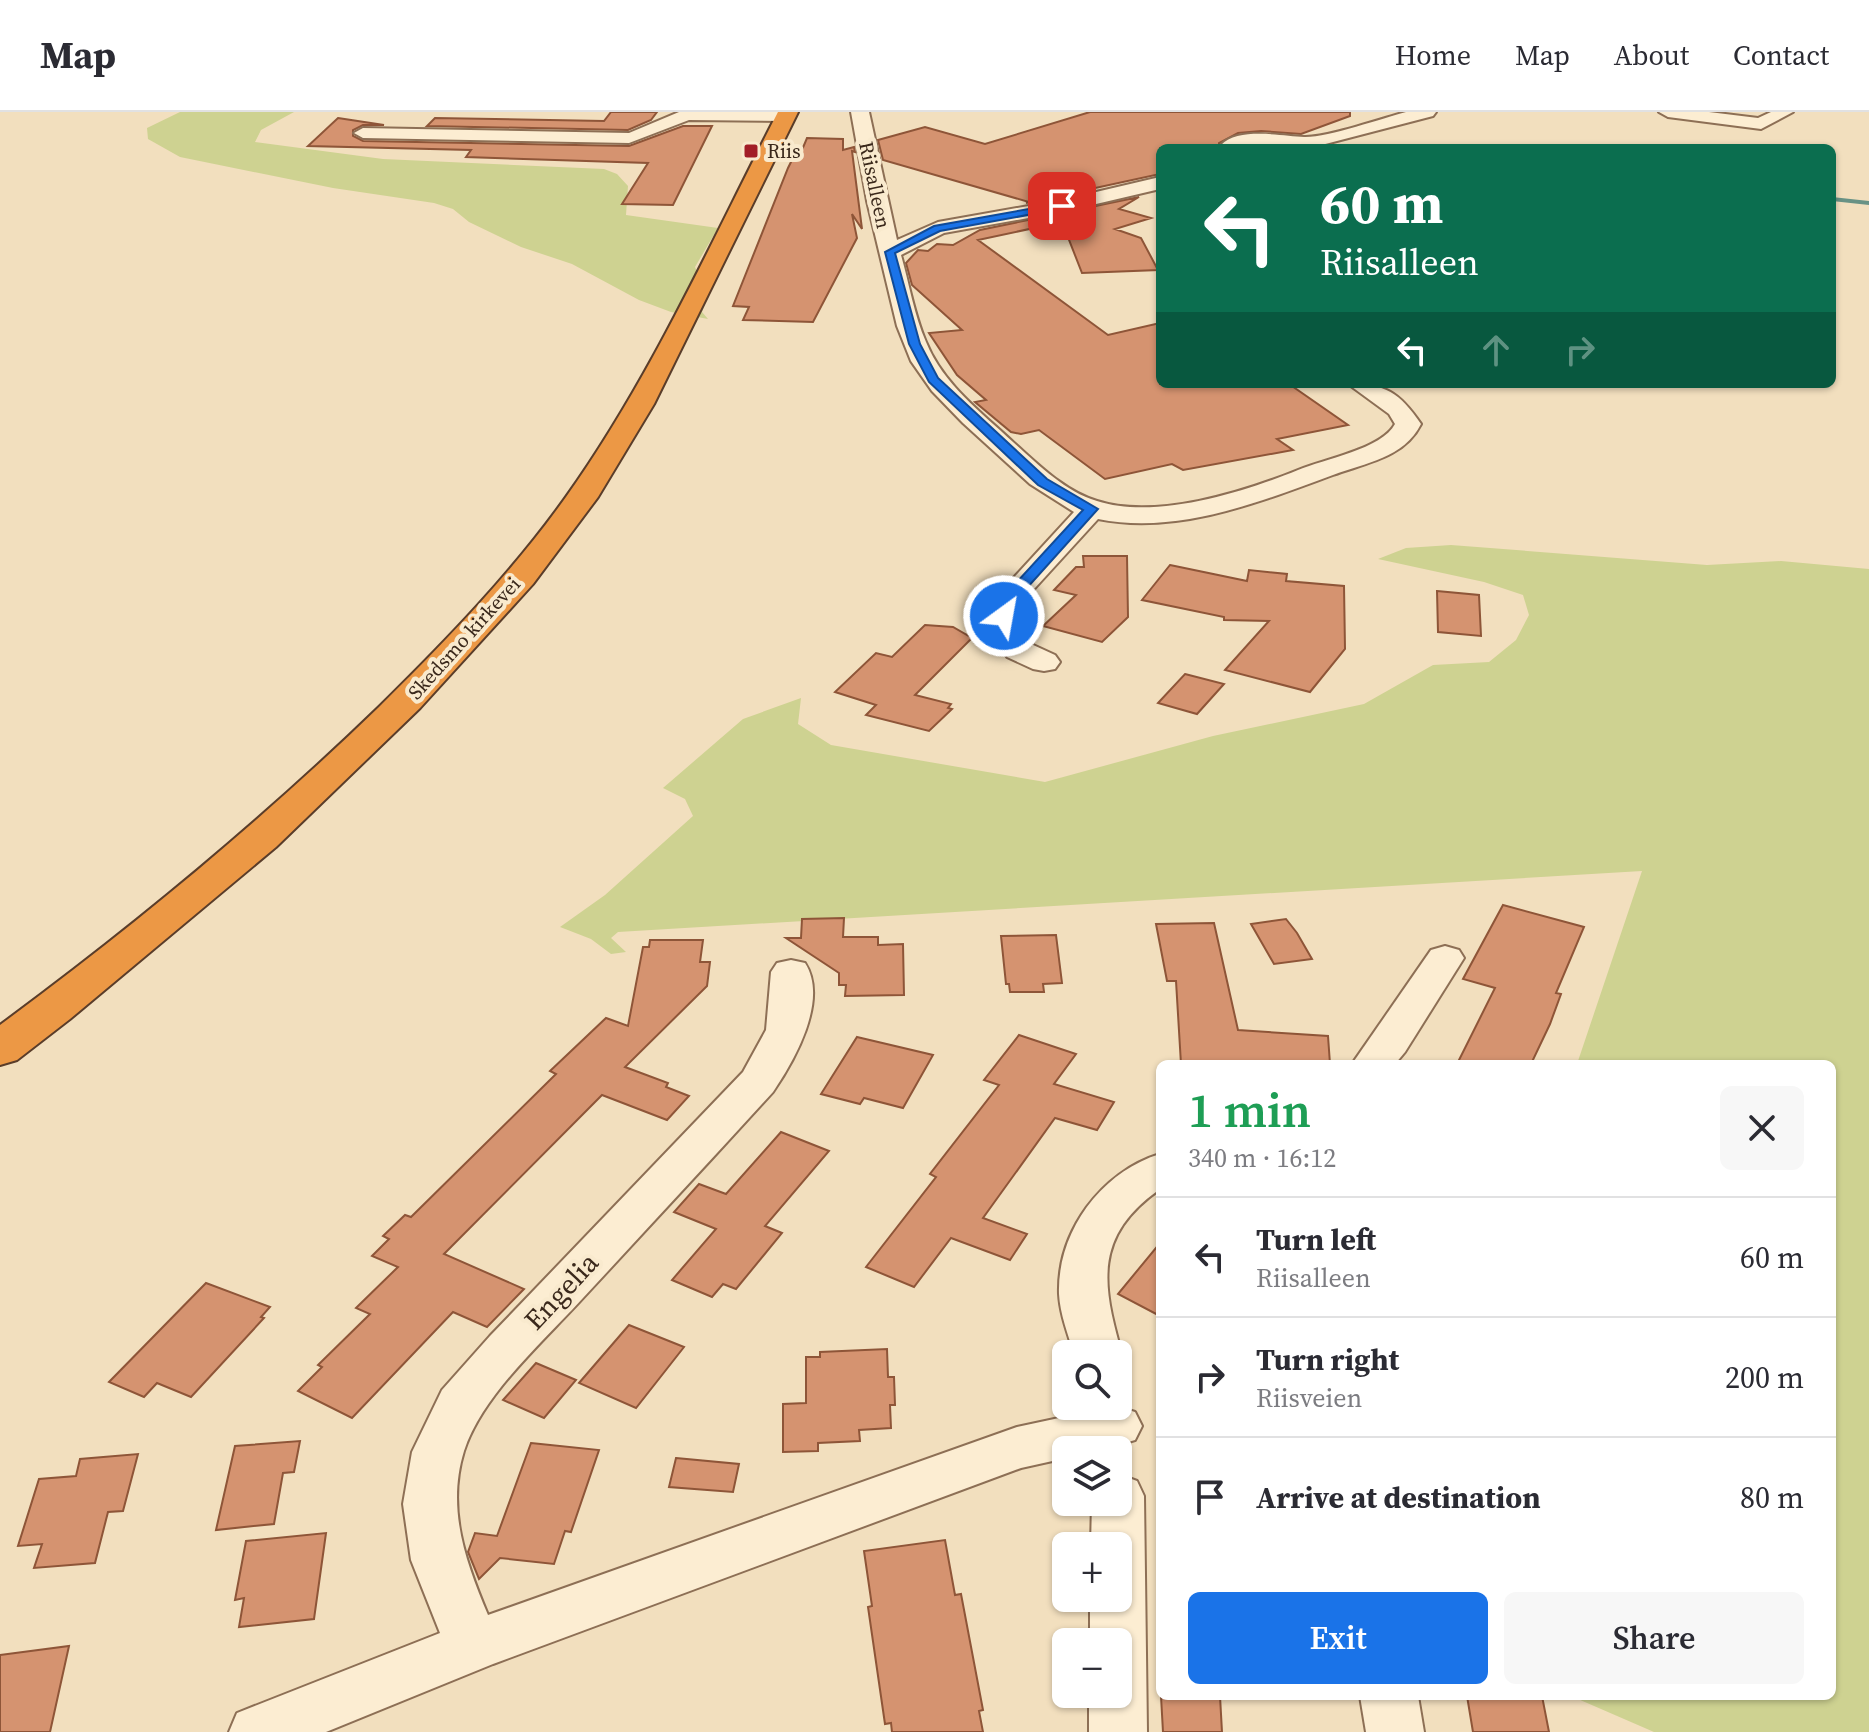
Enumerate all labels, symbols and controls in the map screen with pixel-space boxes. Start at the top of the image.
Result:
text: Map [40,29,116,81]
text: Home [1395,36,1471,74]
text: Map [1515,36,1570,74]
text: About [1614,36,1689,74]
text: Contact [1733,36,1829,74]
place label: Riis [767,137,801,165]
street label: Riisalleen [852,139,898,231]
marker: Riis [742,142,760,160]
text: 60 m [1320,165,1443,242]
pin [1028,172,1096,240]
icon: left [1188,176,1292,280]
icon: arrive [1040,184,1084,228]
text: Riisalleen [1320,238,1479,287]
icon: left [1390,328,1434,372]
icon: ahead [1474,328,1518,372]
icon: right [1558,328,1602,372]
street label: Skedsmo kirkevei [401,571,527,705]
position arrow [962,574,1046,658]
text: 1 min [1188,1077,1311,1143]
button: close [1720,1086,1804,1170]
text: 340 m · 16:12 [1188,1140,1336,1176]
text: Turn left [1256,1219,1376,1260]
icon: left [1188,1235,1232,1279]
text: 60 m [1740,1237,1804,1278]
street label: Engelia [515,1243,607,1338]
text: Riisalleen [1256,1260,1371,1296]
text: Turn right [1256,1339,1399,1380]
map controls [1052,1340,1132,1708]
button: search [1052,1340,1132,1420]
icon: right [1188,1355,1232,1399]
text: 200 m [1725,1357,1804,1398]
text: Riisveien [1256,1380,1362,1416]
button: layers [1052,1436,1132,1516]
icon: arrive [1188,1475,1232,1519]
text: Arrive at destination [1256,1477,1541,1518]
text: 80 m [1740,1477,1804,1518]
button: + [1052,1532,1132,1612]
button: Exit [1188,1592,1488,1684]
button: Share [1504,1592,1804,1684]
button: − [1052,1628,1132,1708]

